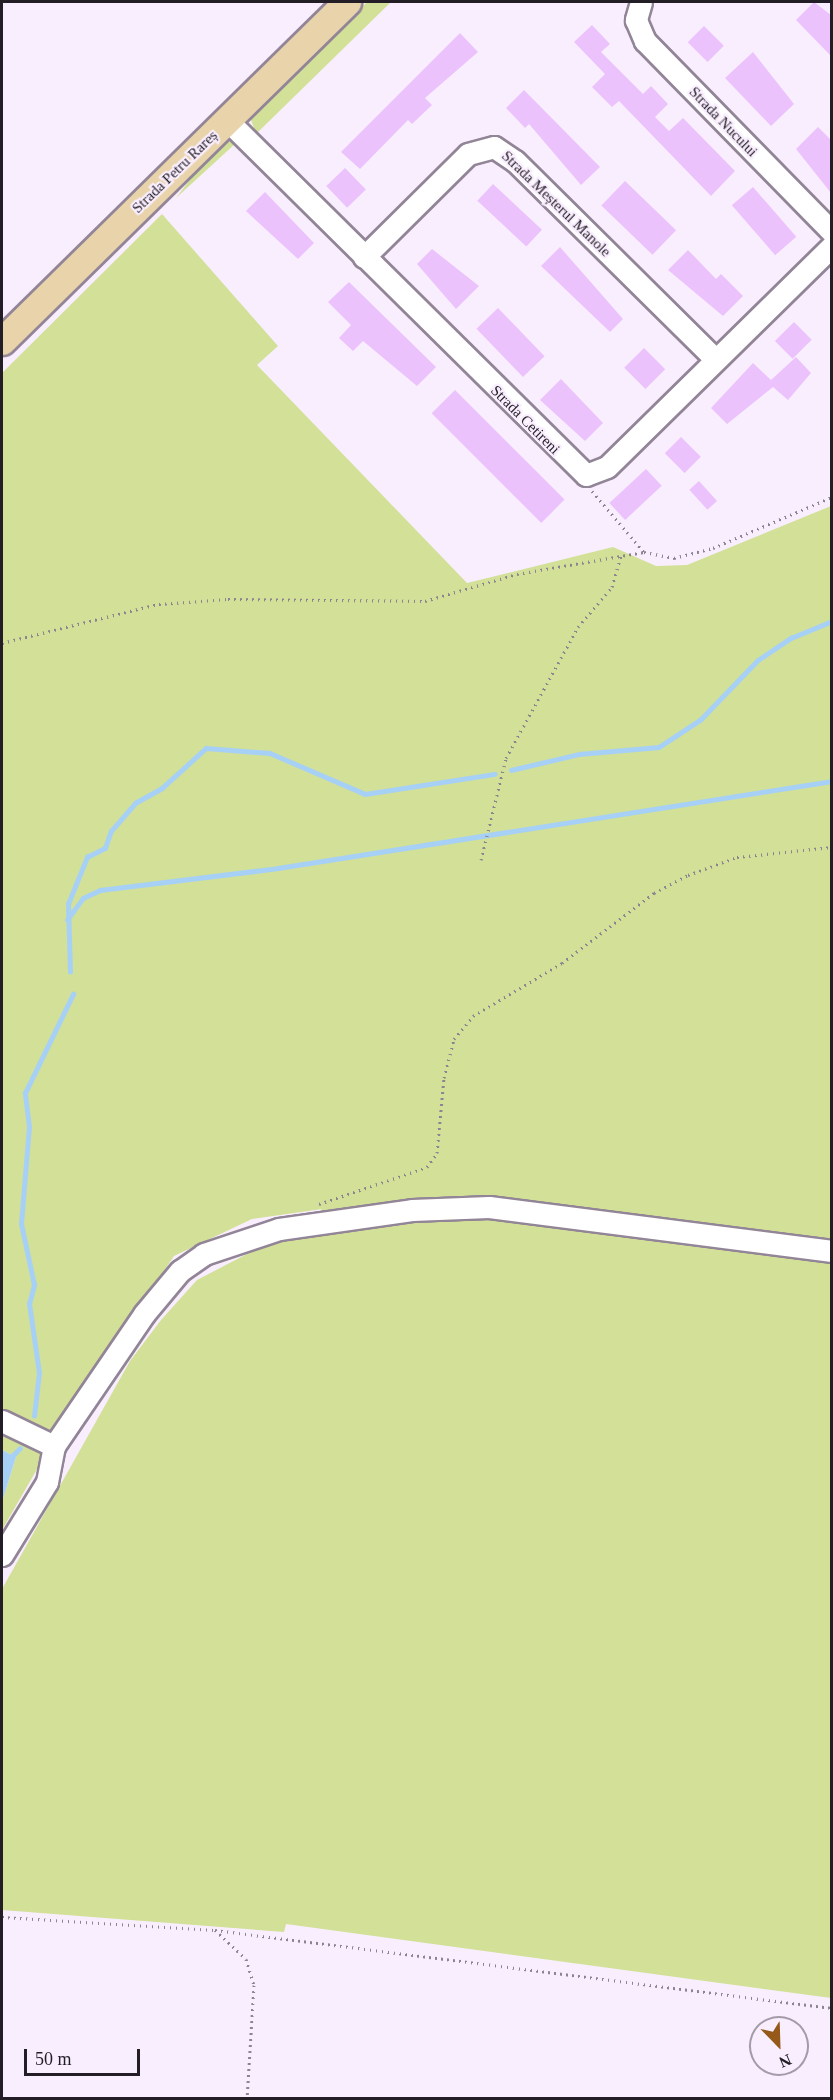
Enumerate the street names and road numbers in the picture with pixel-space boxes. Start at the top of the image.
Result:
street label: Strada Nucului [685,83,761,161]
street label: Strada Petru Rareș [129,127,221,217]
street label: Strada Meșterul Manole [498,147,614,261]
street label: Strada Cetireni [487,382,563,458]

